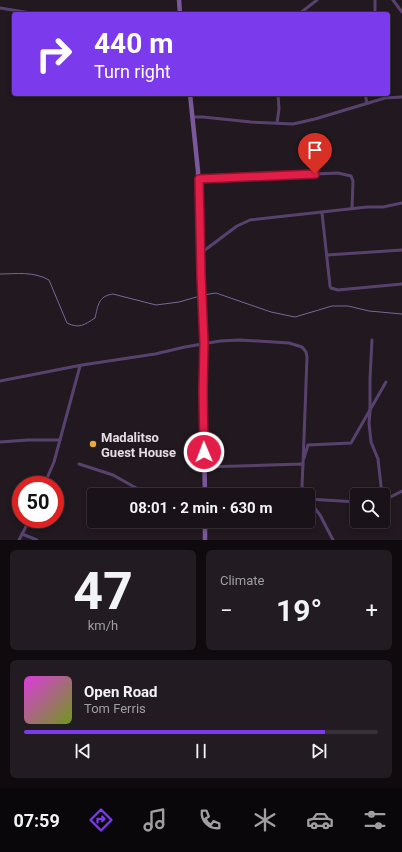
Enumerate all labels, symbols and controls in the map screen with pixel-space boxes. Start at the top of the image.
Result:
text: 440 m [94,27,173,60]
icon: right [28,28,80,80]
text: Turn right [94,61,171,82]
pin [298,133,332,174]
icon: arrive [304,139,326,161]
place label: Madalitso Guest House [101,430,176,460]
position arrow [183,431,225,473]
marker: Madalitso Guest House [88,439,98,449]
speed limit sign: 50 [12,476,64,528]
map controls [350,488,390,528]
button: search [350,488,390,528]
text: 08:01 · 2 min · 630 m [130,499,272,517]
text: 47 [73,561,133,622]
text: Climate [220,573,264,588]
text: 19° [276,593,322,628]
text: − [220,598,233,623]
text: + [366,598,378,623]
text: km/h [88,618,118,633]
text: Open Road [84,683,158,701]
text: Tom Ferris [84,701,146,716]
icon: previous [72,740,94,762]
icon: pause [190,740,212,762]
icon: next [308,740,330,762]
icon: directions [87,806,115,834]
icon: music [141,806,169,834]
icon: phone [196,806,224,834]
icon: climate [251,806,279,834]
icon: car [306,806,334,834]
icon: filters [361,806,389,834]
text: 07:59 [13,810,60,831]

